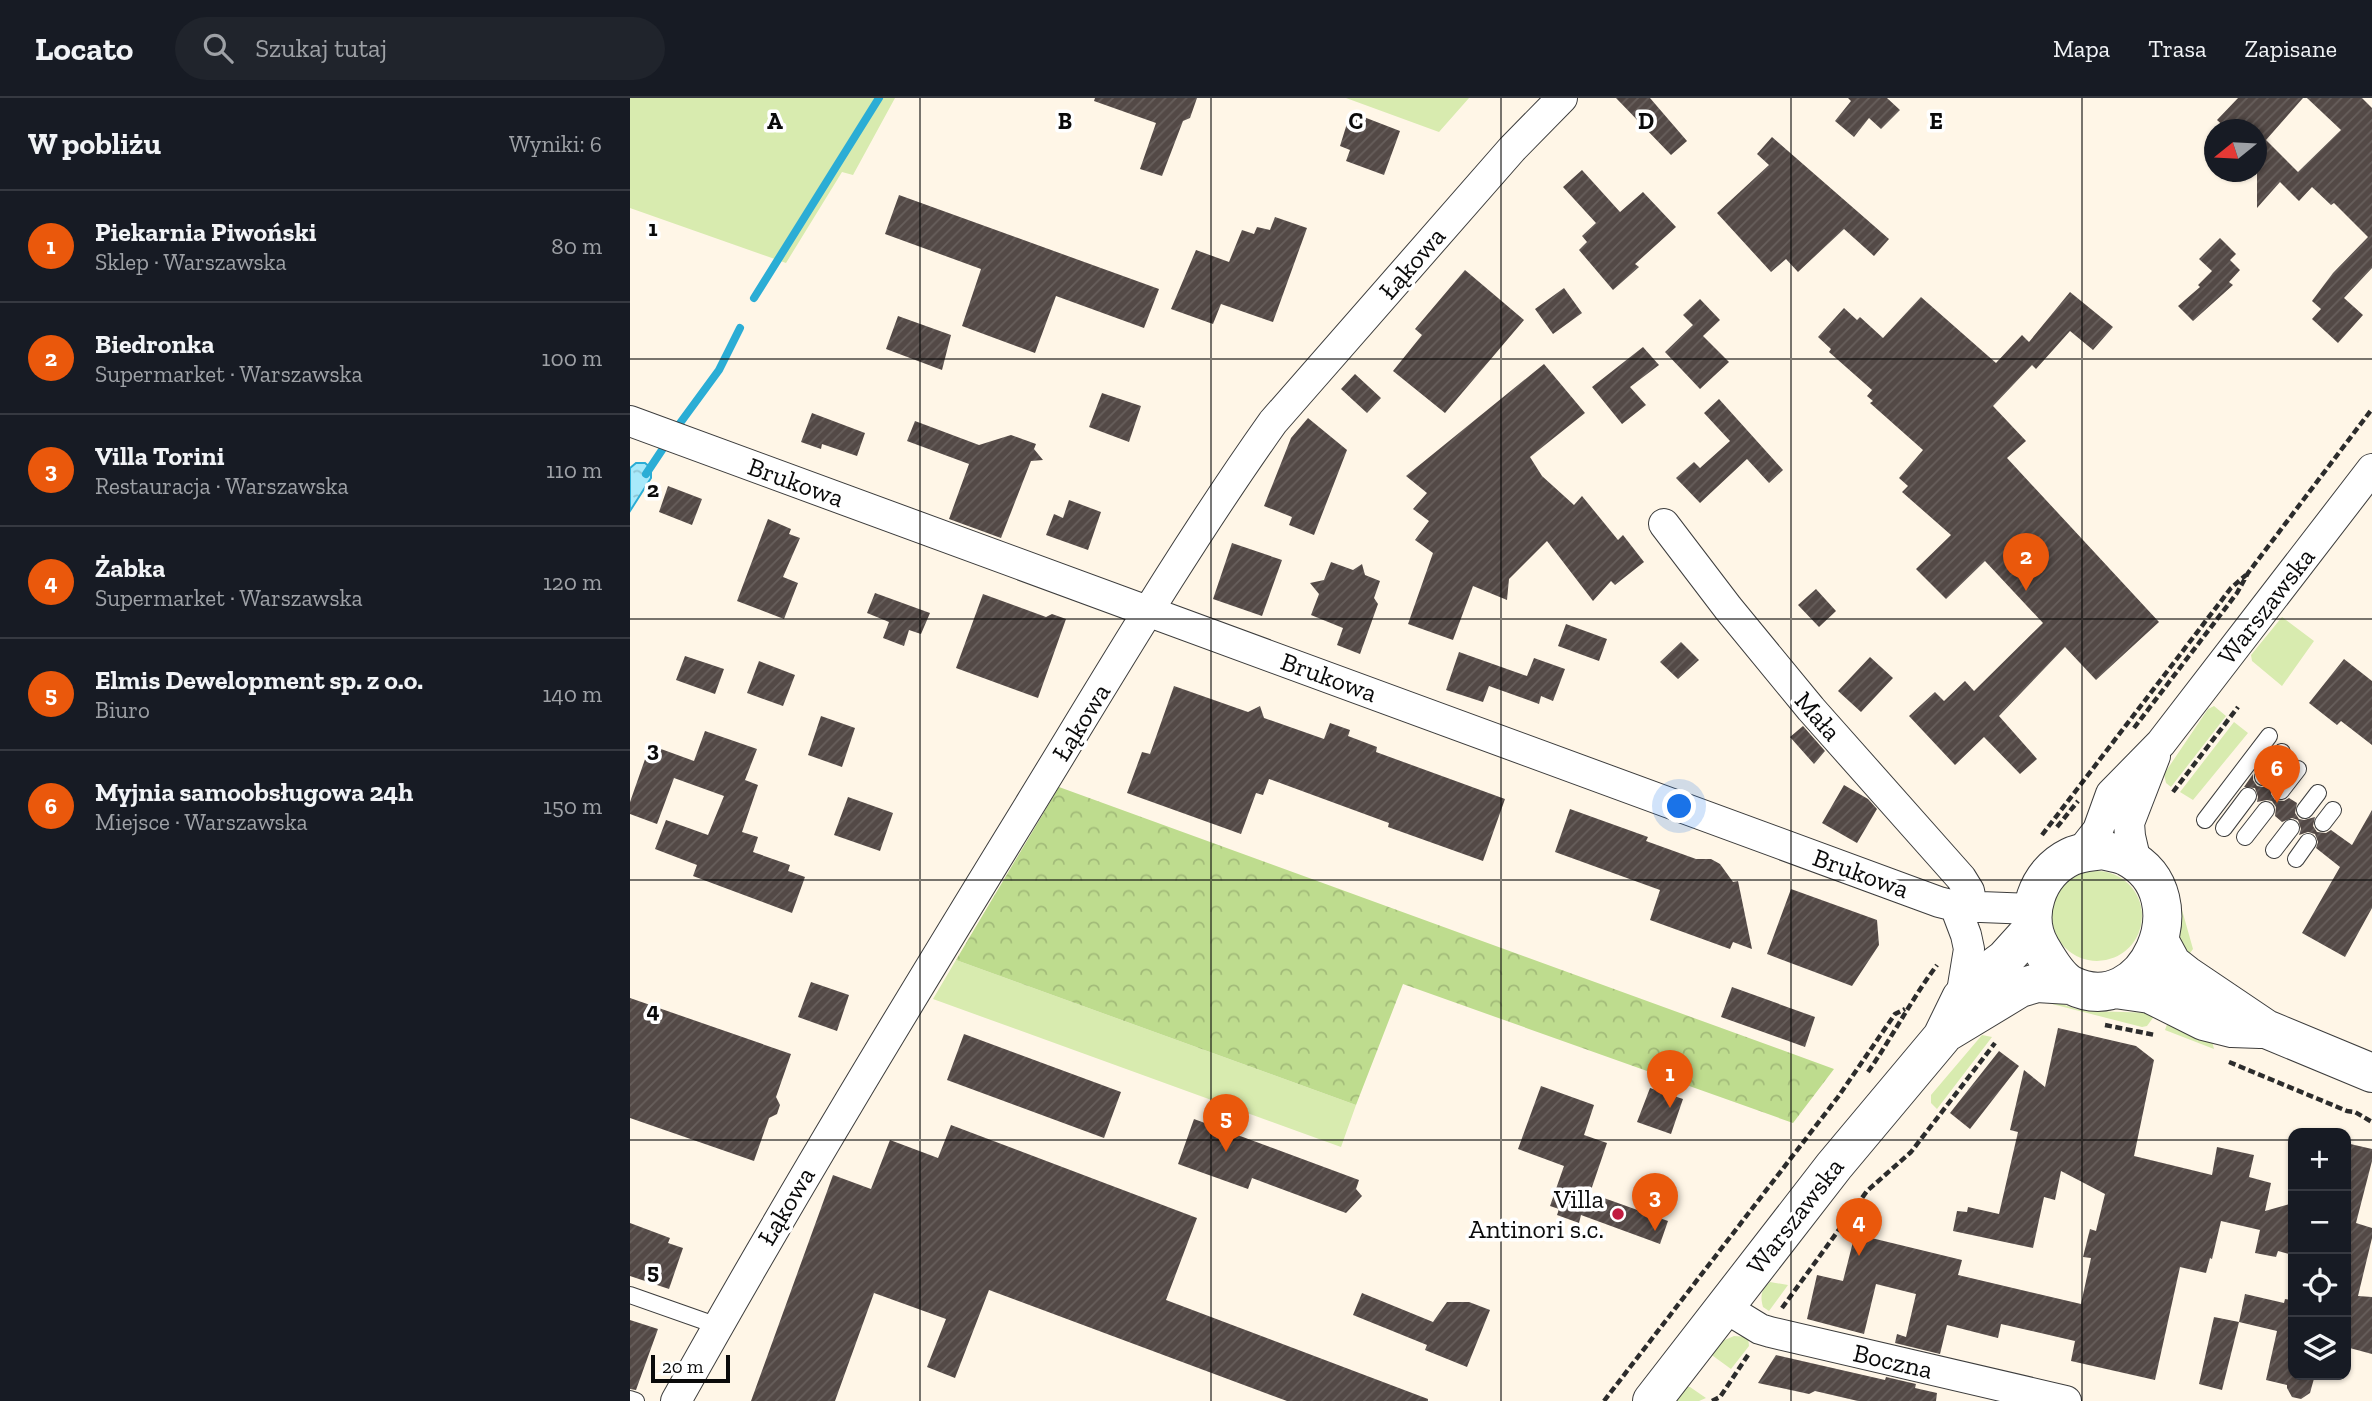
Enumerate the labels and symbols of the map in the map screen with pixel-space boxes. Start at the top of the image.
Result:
text: A [767,107,783,135]
text: B [1058,107,1072,135]
text: C [1349,107,1363,135]
text: D [1638,107,1654,135]
text: E [1929,107,1943,135]
north arrow [2204,119,2267,182]
text: 1 [648,214,658,242]
street label: Łąkowa [1372,220,1452,306]
street label: Brukowa [744,450,849,514]
text: 2 [647,475,659,503]
pin: 2 [2003,533,2049,591]
street label: Warszawska [2211,541,2322,671]
street label: Brukowa [1277,645,1382,709]
street label: Łąkowa [1045,677,1117,767]
street label: Mała [1788,685,1848,748]
text: 3 [647,735,659,763]
pin: 6 [2254,745,2300,803]
your location [1662,789,1696,823]
street label: Brukowa [1809,841,1914,905]
text: 4 [646,996,660,1024]
pin: 1 [1647,1050,1693,1108]
pin: 5 [1203,1094,1249,1152]
street label: Warszawska [1740,1151,1851,1281]
street label: Łąkowa [750,1161,822,1251]
pin: 3 [1632,1173,1678,1231]
place label: Villa Antinori s.c. [1469,1183,1604,1245]
pin: 4 [1836,1198,1882,1256]
marker: Villa Antinori s.c. [1610,1206,1626,1222]
text: 5 [647,1257,659,1285]
street label: Boczna [1850,1336,1936,1386]
scale bar [651,1352,730,1384]

